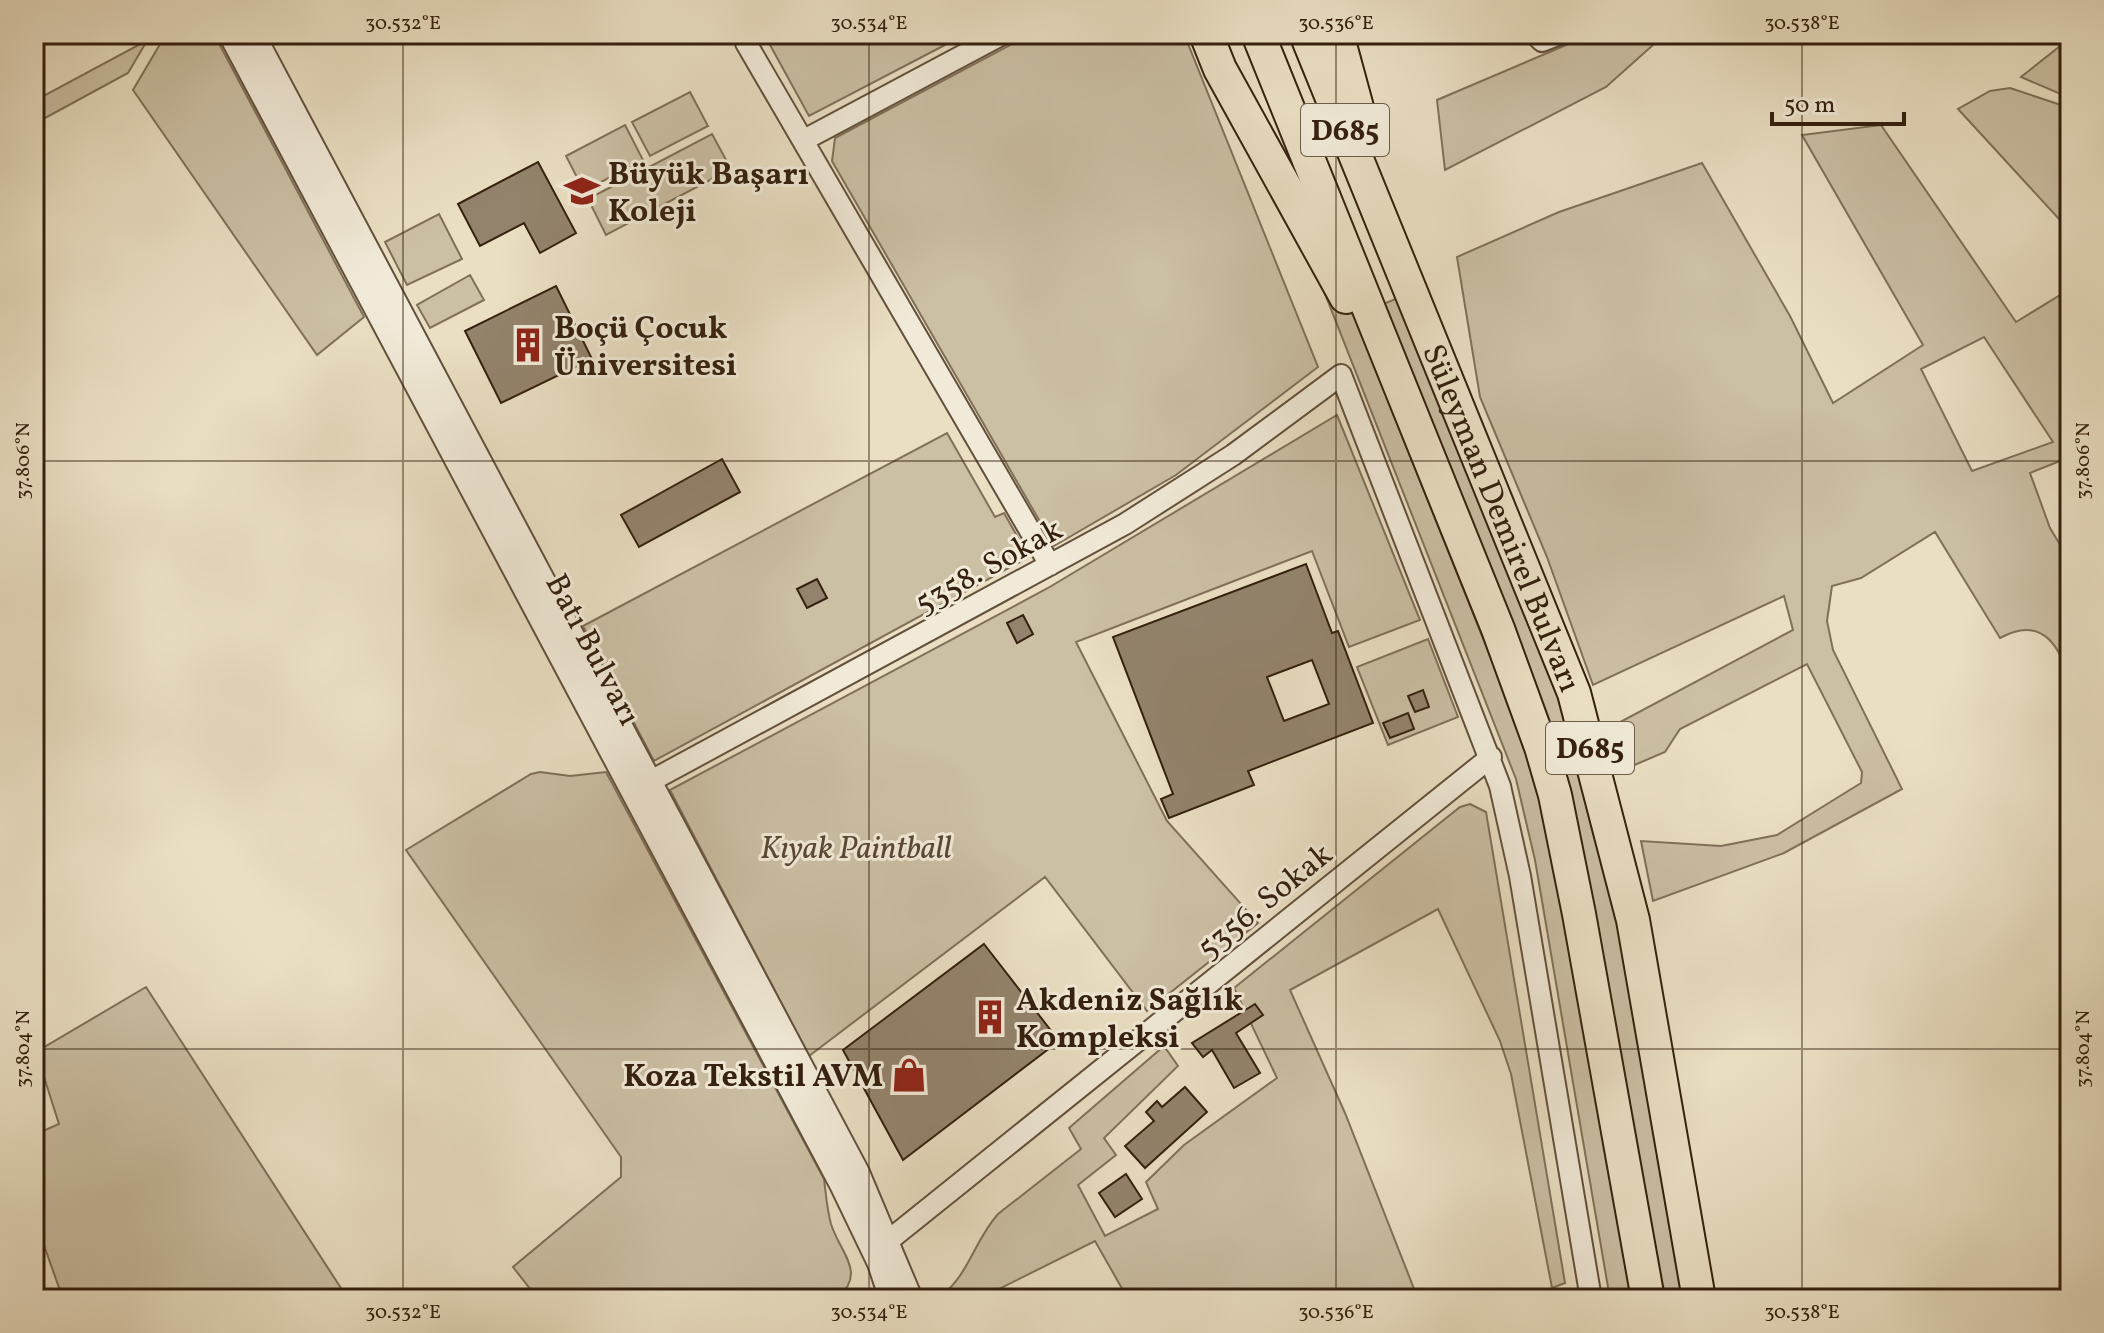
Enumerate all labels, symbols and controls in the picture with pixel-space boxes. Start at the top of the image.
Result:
text: 30.532°E [365,10,441,38]
text: 30.534°E [831,10,907,38]
text: 30.536°E [1298,10,1374,38]
text: 30.538°E [1764,10,1840,38]
scale bar [1772,76,1904,126]
text: 50 m [1784,89,1836,123]
road number: D685 [1301,104,1389,156]
place label: Büyük Başarı Koleji [608,154,809,235]
school or university icon: Büyük Başarı Koleji [563,172,601,210]
place label: Boçü Çocuk Üniversitesi [554,308,737,389]
building icon: Boçü Çocuk Üniversitesi [509,326,547,364]
street label: Süleyman Demirel Bulvarı [1409,338,1590,699]
text: 37.806°N [10,422,38,500]
text: 37.806°N [2070,422,2098,500]
street label: 5358. Sokak [908,509,1071,626]
street label: Batı Bulvarı [533,567,650,734]
road number: D685 [1546,722,1634,774]
park label: Kıyak Paintball [760,828,952,872]
street label: 5356. Sokak [1189,834,1343,971]
place label: Akdeniz Sağlık Kompleksi [1016,980,1243,1061]
building icon: Akdeniz Sağlık Kompleksi [971,998,1009,1036]
text: 37.804°N [10,1010,38,1088]
text: 37.804°N [2070,1010,2098,1088]
place label: Koza Tekstil AVM [623,1056,883,1100]
shop icon: Koza Tekstil AVM [890,1056,928,1094]
text: 30.532°E [365,1299,441,1327]
text: 30.534°E [831,1299,907,1327]
text: 30.536°E [1298,1299,1374,1327]
text: 30.538°E [1764,1299,1840,1327]

